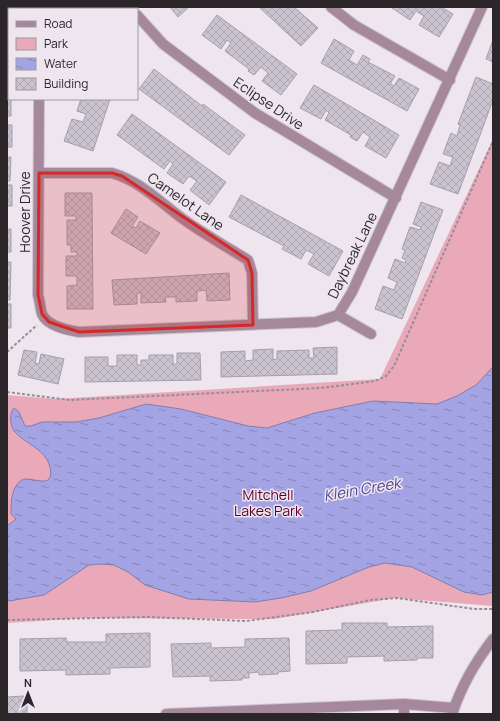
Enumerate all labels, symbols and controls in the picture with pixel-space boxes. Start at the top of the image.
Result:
legend [8,8,138,100]
text: Road [44,15,72,32]
text: Park [44,35,69,52]
text: Water [44,55,78,72]
street label: Eclipse Drive [230,72,308,134]
text: Building [44,75,88,92]
street label: Camelot Lane [144,168,228,234]
street label: Hoover Drive [15,171,34,253]
street label: Daybreak Lane [323,208,381,302]
water label: Klein Creek [322,471,405,506]
park label: Mitchell Lakes Park [234,485,303,520]
north arrow [8,673,48,713]
text: N [24,675,32,690]

